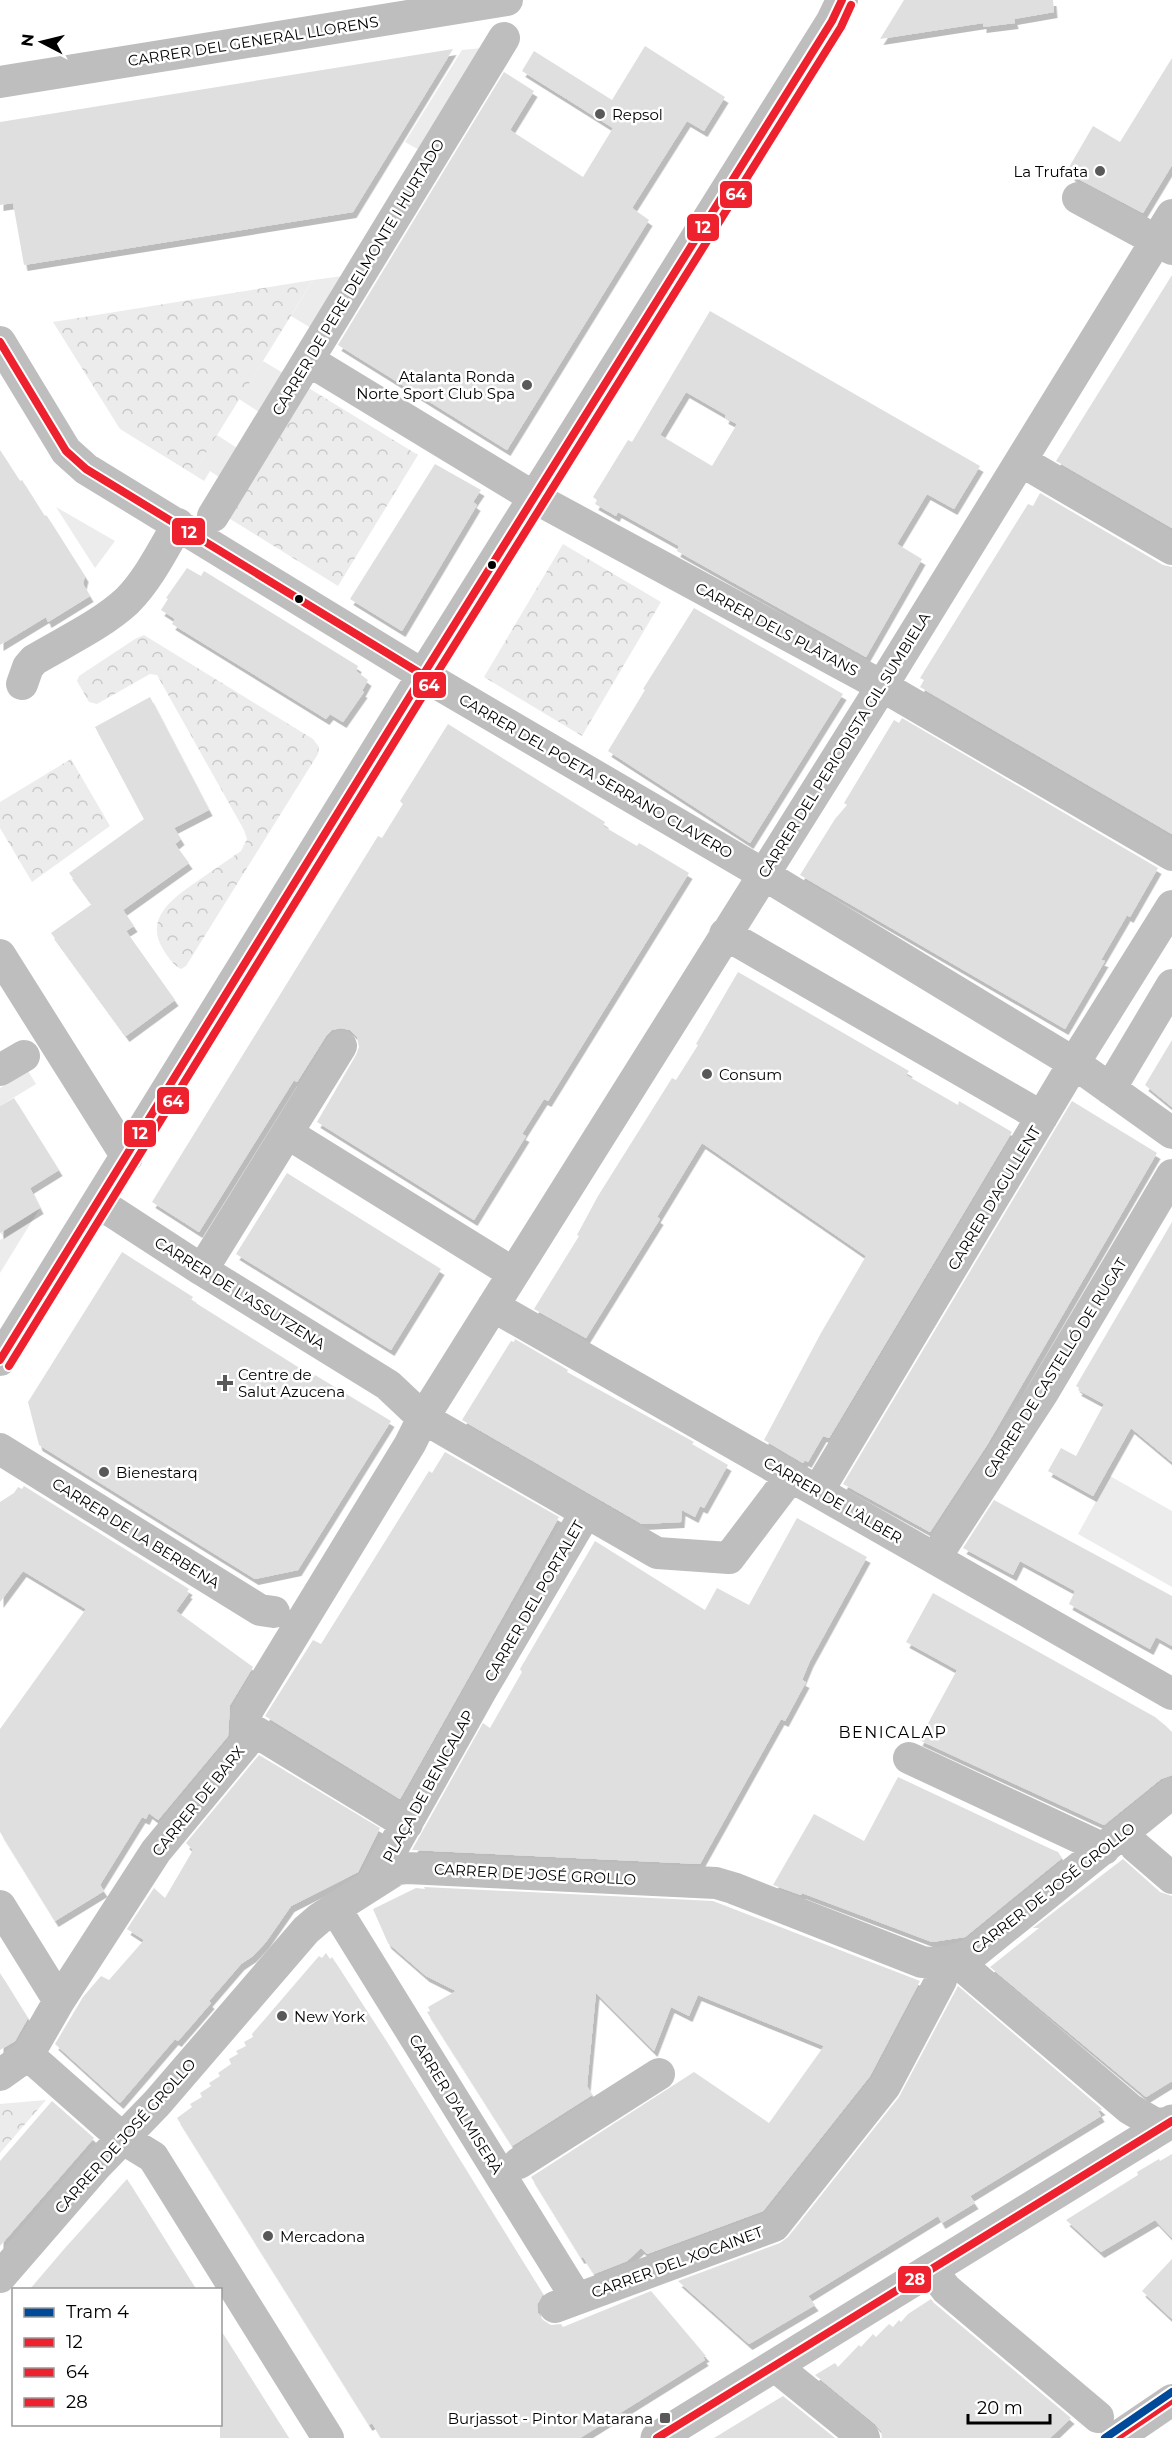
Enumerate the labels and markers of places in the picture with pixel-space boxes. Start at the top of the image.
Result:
place label: Repsol [612,105,663,124]
marker: Repsol [593,107,607,121]
place label: La Trufata [1013,162,1088,181]
marker: La Trufata [1093,164,1107,178]
place label: Atalanta Ronda Norte Sport Club Spa [356,367,515,403]
marker: Atalanta Ronda Norte Sport Club Spa [520,378,534,392]
unlabelled marker [486,559,498,571]
unlabelled marker [293,593,305,605]
place label: Consum [719,1065,782,1084]
marker: Consum [700,1067,714,1081]
place label: Centre de Salut Azucena [238,1365,345,1401]
marker: Centre de Salut Azucena [216,1374,234,1392]
place label: Bienestarq [116,1463,198,1482]
marker: Bienestarq [97,1465,111,1479]
place label: New York [294,2007,365,2026]
marker: New York [275,2009,289,2023]
place label: Mercadona [280,2227,365,2246]
marker: Mercadona [261,2229,275,2243]
place label: Burjassot - Pintor Matarana [448,2409,653,2428]
marker: Burjassot - Pintor Matarana [658,2411,672,2425]

